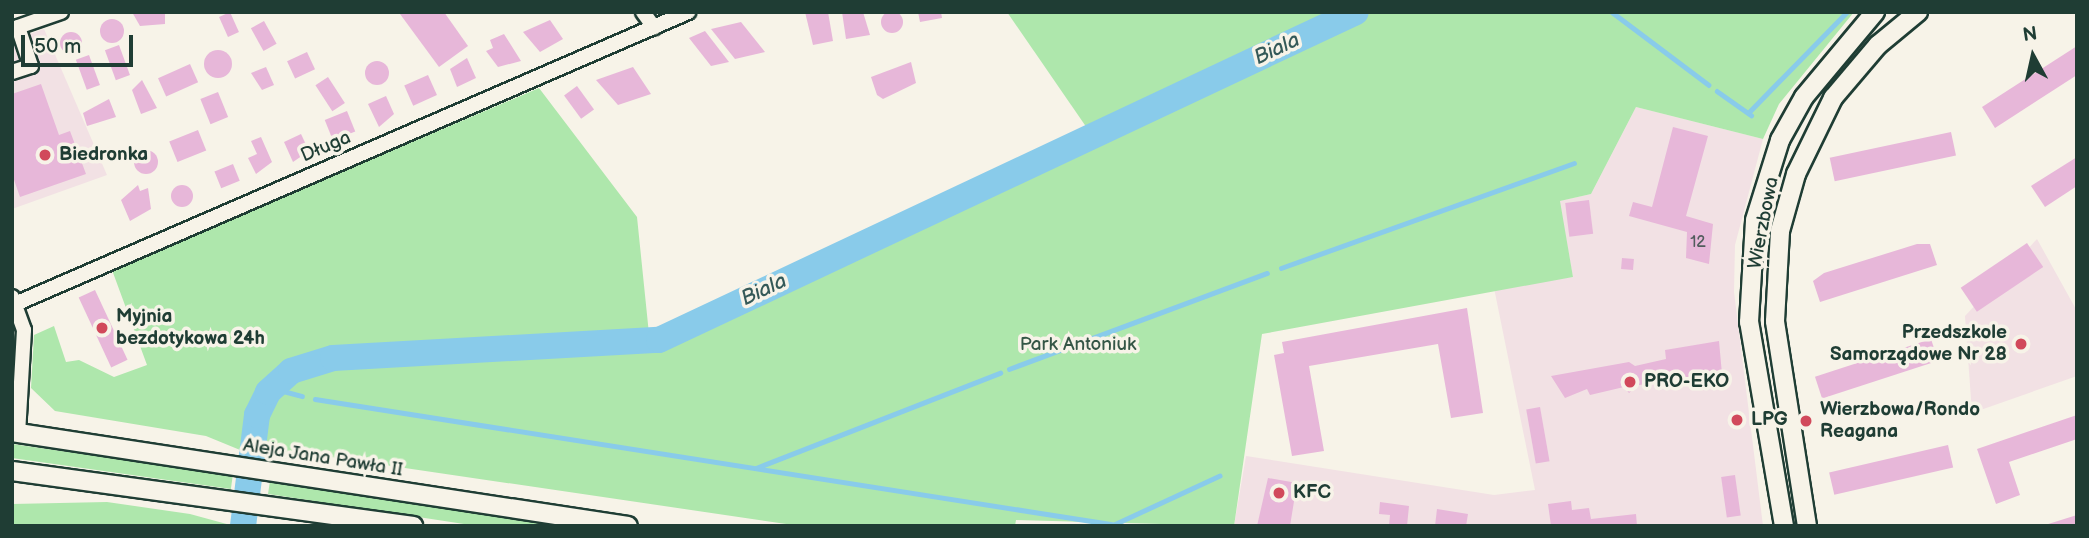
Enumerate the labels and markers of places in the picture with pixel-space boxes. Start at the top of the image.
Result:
place label: Biedronka [59,144,148,166]
marker: Biedronka [37,147,53,163]
place label: Myjnia bezdotykowa 24h [116,306,265,350]
marker: Myjnia bezdotykowa 24h [94,320,110,336]
place label: Przedszkole Samorządowe Nr 28 [1830,322,2007,366]
marker: Przedszkole Samorządowe Nr 28 [2013,336,2029,352]
place label: PRO-EKO [1644,371,1729,393]
marker: PRO-EKO [1622,374,1638,390]
place label: Wierzbowa/Rondo Reagana [1820,399,1980,443]
place label: LPG [1751,409,1788,431]
marker: LPG [1729,412,1745,428]
marker: Wierzbowa/Rondo Reagana [1798,413,1814,429]
place label: KFC [1293,482,1331,504]
marker: KFC [1271,485,1287,501]

